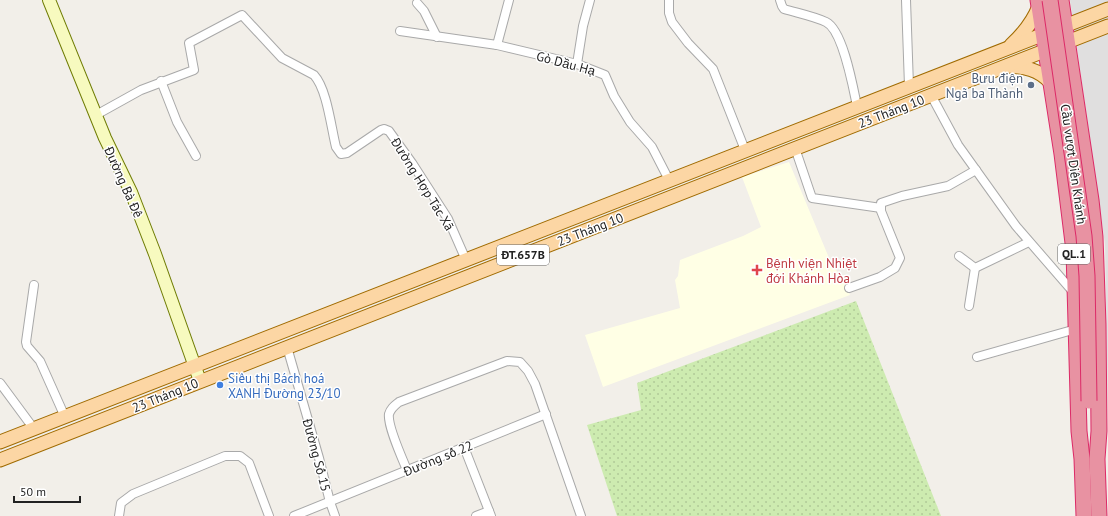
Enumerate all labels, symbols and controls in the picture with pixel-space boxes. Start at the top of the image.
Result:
street label: Gò Dầu Hạ [534,47,598,80]
place label: Bưu điện Ngã ba Thành [946,70,1023,102]
marker: Bưu điện Ngã ba Thành [1026,80,1036,90]
street label: 23 Tháng 10 [856,91,927,132]
street label: Cầu vượt Diên Khánh [1057,103,1090,225]
street label: Đường Hợp Tác Xã [387,134,458,234]
street label: Đường Bà Đê [100,143,147,220]
street label: 23 Tháng 10 [555,209,626,250]
road number: QL.1 [1058,244,1090,264]
road number: ĐT.657B [497,245,549,265]
place label: Bệnh viện Nhiệt đới Khánh Hòa [766,255,857,287]
marker: Bệnh viện Nhiệt đới Khánh Hòa [751,264,763,276]
place label: Siêu thị Bách hoá XANH Đường 23/10 [228,370,341,402]
street label: 23 Tháng 10 [130,375,201,416]
marker: Siêu thị Bách hoá XANH Đường 23/10 [215,380,225,390]
street label: Đường Số 15 [298,416,334,493]
street label: Đường số 22 [400,437,475,480]
scale bar [14,478,80,504]
text: 50 m [20,484,46,499]

